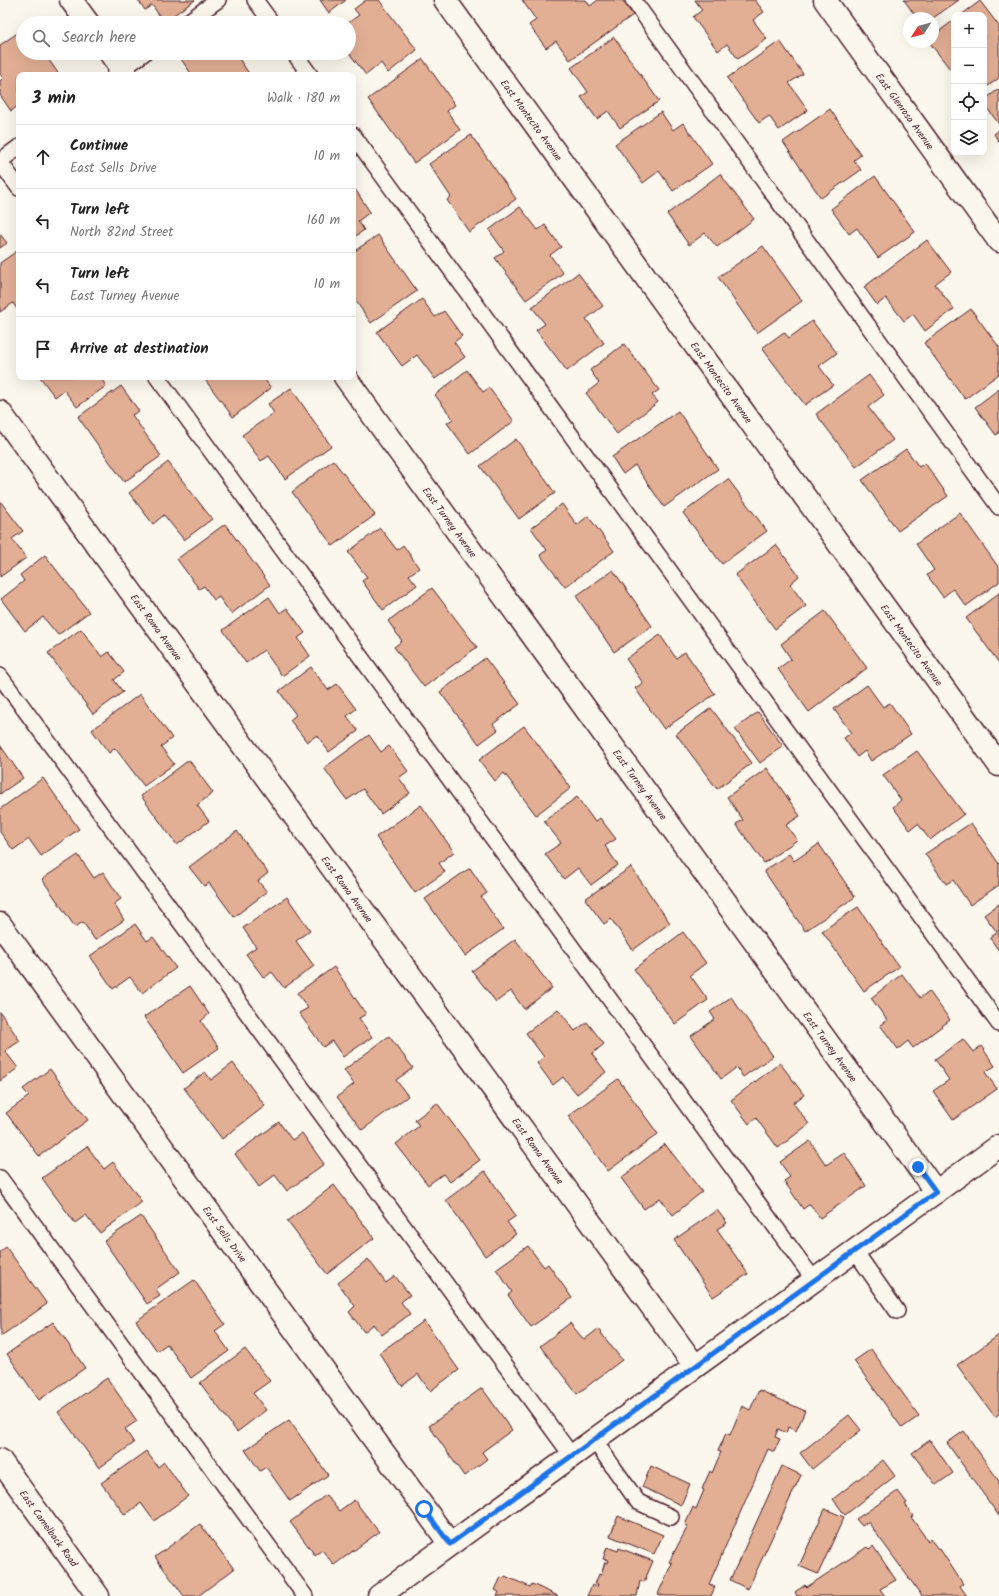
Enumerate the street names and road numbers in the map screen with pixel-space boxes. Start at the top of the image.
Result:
street label: East Glenrosa Avenue [871,70,938,154]
street label: East Montecito Avenue [496,76,566,165]
street label: East Montecito Avenue [686,339,756,427]
street label: East Turney Avenue [418,484,481,562]
street label: East Roma Avenue [126,591,186,665]
street label: East Montecito Avenue [876,601,946,690]
street label: East Turney Avenue [608,746,671,824]
street label: East Roma Avenue [317,853,377,927]
street label: East Turney Avenue [798,1008,861,1086]
street label: East Roma Avenue [508,1115,567,1188]
street label: East Sells Drive [198,1203,250,1267]
street label: East Camelback Road [15,1487,82,1571]

